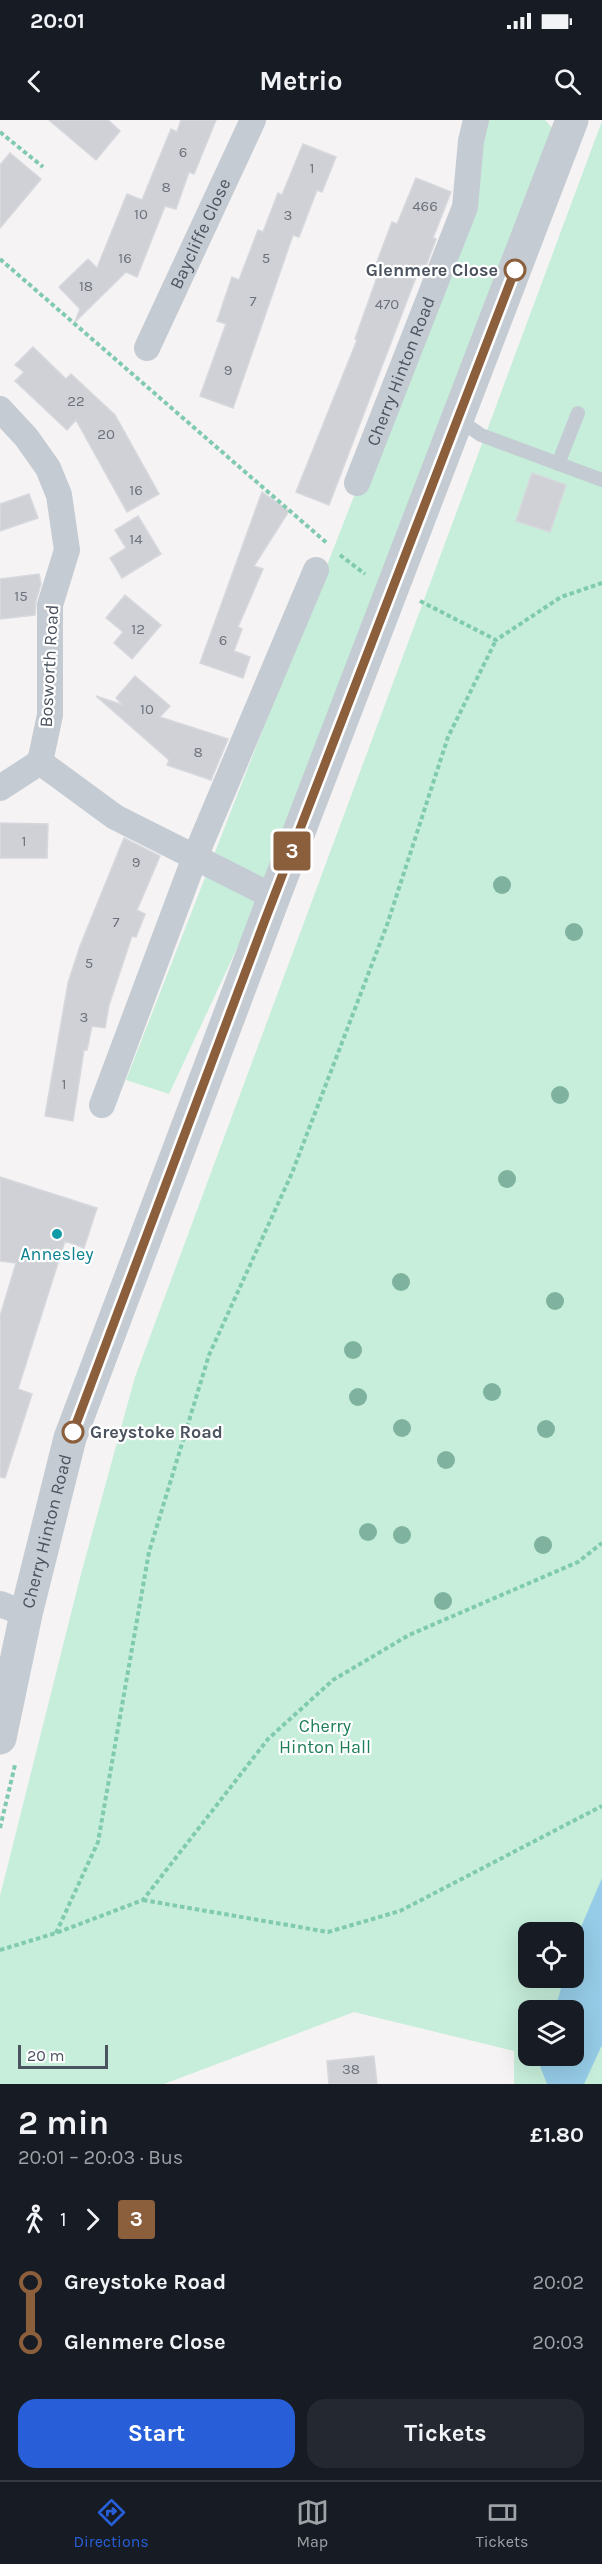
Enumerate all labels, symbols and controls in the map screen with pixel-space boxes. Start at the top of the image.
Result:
text: 20:01 [30,8,85,34]
icon: back [18,65,51,98]
text: Metrio [259,65,343,97]
icon: search [551,65,584,98]
house number: 6 [179,143,187,161]
house number: 1 [310,159,314,177]
street label: Baycliffe Close [165,175,235,293]
house number: 8 [161,178,171,196]
house number: 466 [412,197,438,215]
house number: 10 [134,205,148,223]
house number: 3 [284,206,292,224]
house number: 16 [118,249,132,267]
house number: 5 [262,249,270,267]
place label: Glenmere Close [366,259,498,281]
marker: Glenmere Close [504,259,526,281]
house number: 18 [79,277,93,295]
house number: 7 [249,292,257,310]
street label: Cherry Hinton Road [362,293,440,449]
house number: 470 [375,295,399,313]
house number: 9 [224,361,232,379]
house number: 22 [67,392,85,410]
house number: 20 [97,425,115,443]
house number: 16 [129,481,143,499]
house number: 14 [129,530,143,548]
house number: 15 [14,587,28,605]
street label: Bosworth Road [35,604,63,728]
house number: 12 [131,620,145,638]
house number: 6 [219,631,227,649]
house number: 10 [140,700,154,718]
house number: 8 [193,743,203,761]
house number: 1 [22,832,26,850]
line badge: 3 [272,832,312,870]
text: 3 [285,839,299,863]
house number: 9 [132,853,140,871]
house number: 7 [112,913,120,931]
house number: 5 [85,954,93,972]
house number: 3 [80,1008,88,1026]
house number: 1 [62,1075,66,1093]
marker: Annesley [50,1227,64,1241]
place label: Annesley [20,1243,94,1265]
marker: Greystoke Road [62,1421,84,1443]
place label: Greystoke Road [90,1421,223,1443]
street label: Cherry Hinton Road [17,1452,77,1611]
park label: Cherry Hinton Hall [279,1715,371,1758]
map controls [518,1922,584,2066]
button: locate [518,1922,584,1988]
button: layers [518,2000,584,2066]
scale bar [18,2042,108,2070]
text: 20 m [27,2046,65,2065]
house number: 38 [342,2060,360,2078]
text: 2 min [18,2104,109,2142]
text: £1.80 [530,2122,584,2148]
text: 20:01 – 20:03 · Bus [18,2146,183,2169]
icon: walk [18,2203,51,2236]
icon: forward [76,2203,109,2236]
text: 3 [130,2207,143,2231]
text: 1 [60,2208,67,2231]
text: Greystoke Road [64,2269,226,2295]
text: 20:02 [532,2271,584,2294]
text: Glenmere Close [64,2329,226,2355]
text: 20:03 [532,2331,584,2354]
button: Start [18,2399,295,2468]
button: Tickets [307,2399,584,2468]
tab: Directions [74,2496,149,2551]
tab: Map [296,2496,329,2551]
tab: Tickets [476,2496,528,2551]

